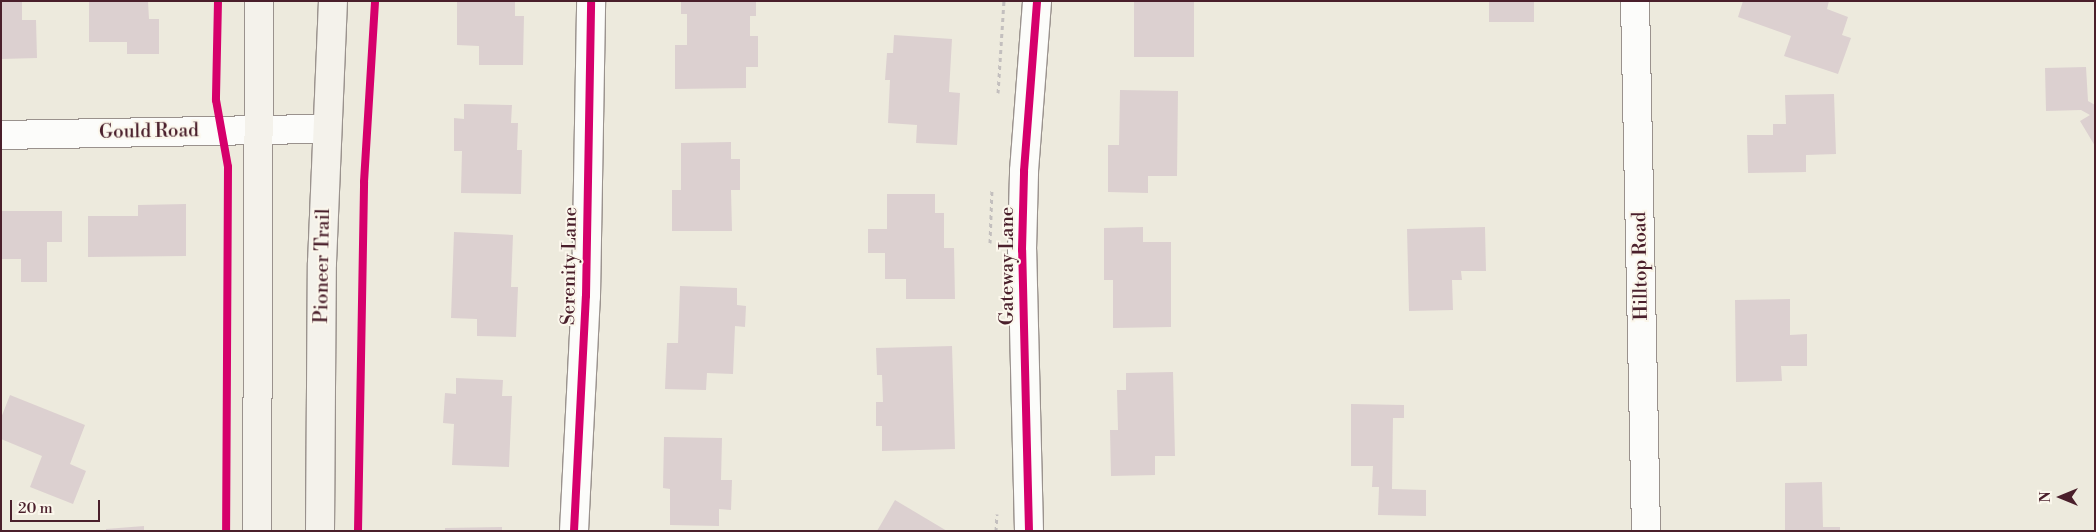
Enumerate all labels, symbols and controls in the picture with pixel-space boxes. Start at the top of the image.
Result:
street label: Gould Road [99,120,199,144]
street label: Serenity Lane [558,207,582,325]
street label: Gateway Lane [997,207,1019,325]
street label: Pioneer Trail [311,208,335,324]
street label: Hilltop Road [1629,211,1653,321]
north arrow [2036,472,2086,522]
scale bar [12,490,102,522]
text: N [2037,491,2055,503]
text: 20 m [18,499,53,518]

